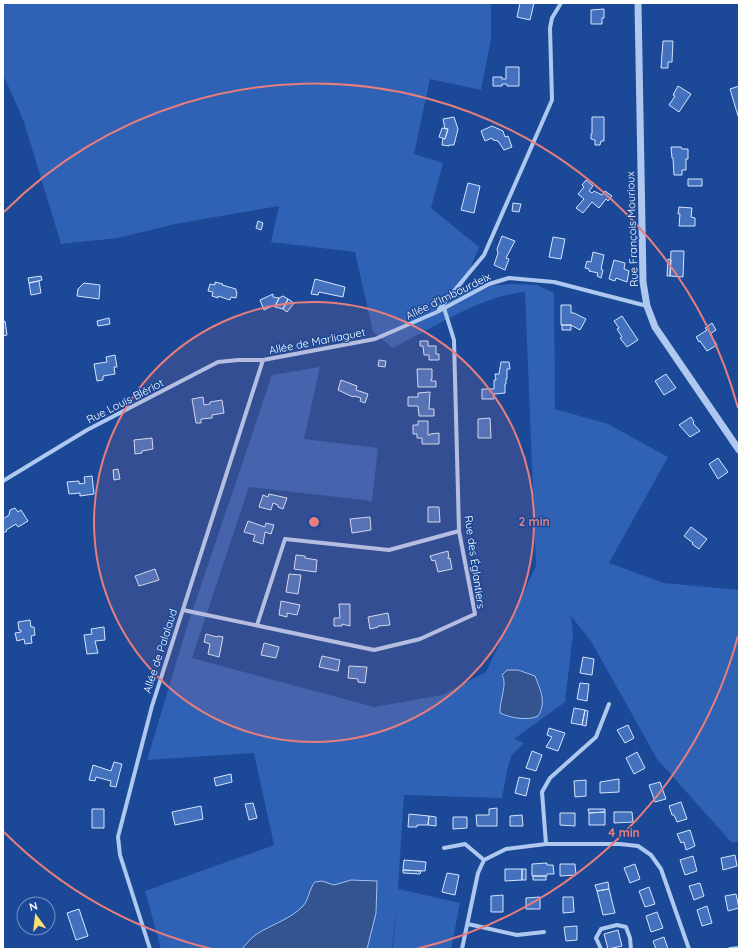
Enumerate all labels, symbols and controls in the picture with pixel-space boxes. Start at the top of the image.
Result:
street label: Rue François Mourioux [623,171,641,287]
street label: Allée d'Imbourdeix [403,269,493,323]
street label: Allée de Marliaguet [268,325,367,357]
street label: Rue Louis Blériot [84,375,166,426]
street label: Rue des Églantiers [462,514,488,610]
text: 2 min [518,514,550,529]
centre of rings [307,515,321,529]
street label: Allée de Palalaud [140,607,180,695]
text: 4 min [608,825,640,840]
north arrow [16,896,56,936]
text: N [28,899,39,914]

